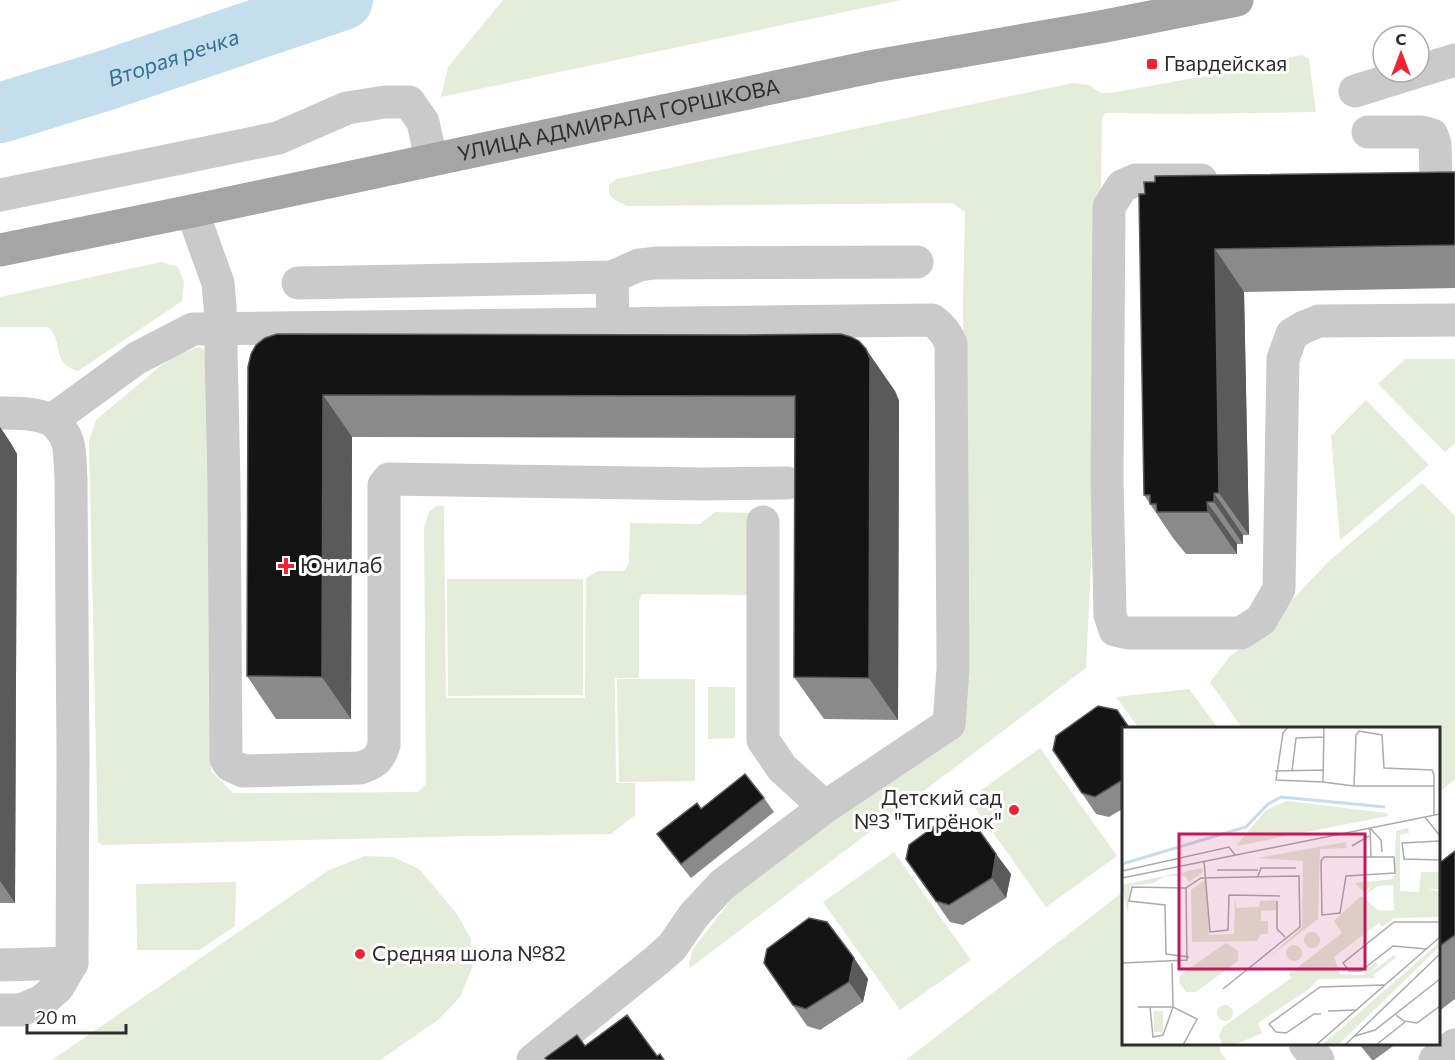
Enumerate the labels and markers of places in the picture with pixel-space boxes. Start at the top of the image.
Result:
place label: Гвардейская [1164,50,1287,75]
marker: Гвардейская [1145,57,1159,71]
place label: Юнилаб [300,552,383,577]
marker: Юнилаб [277,557,295,575]
place label: Детский сад №3 "Тигрёнок" [854,784,1002,833]
marker: Детский сад №3 "Тигрёнок" [1007,803,1021,817]
place label: Средняя шола №82 [372,940,566,965]
marker: Средняя шола №82 [353,947,367,961]

